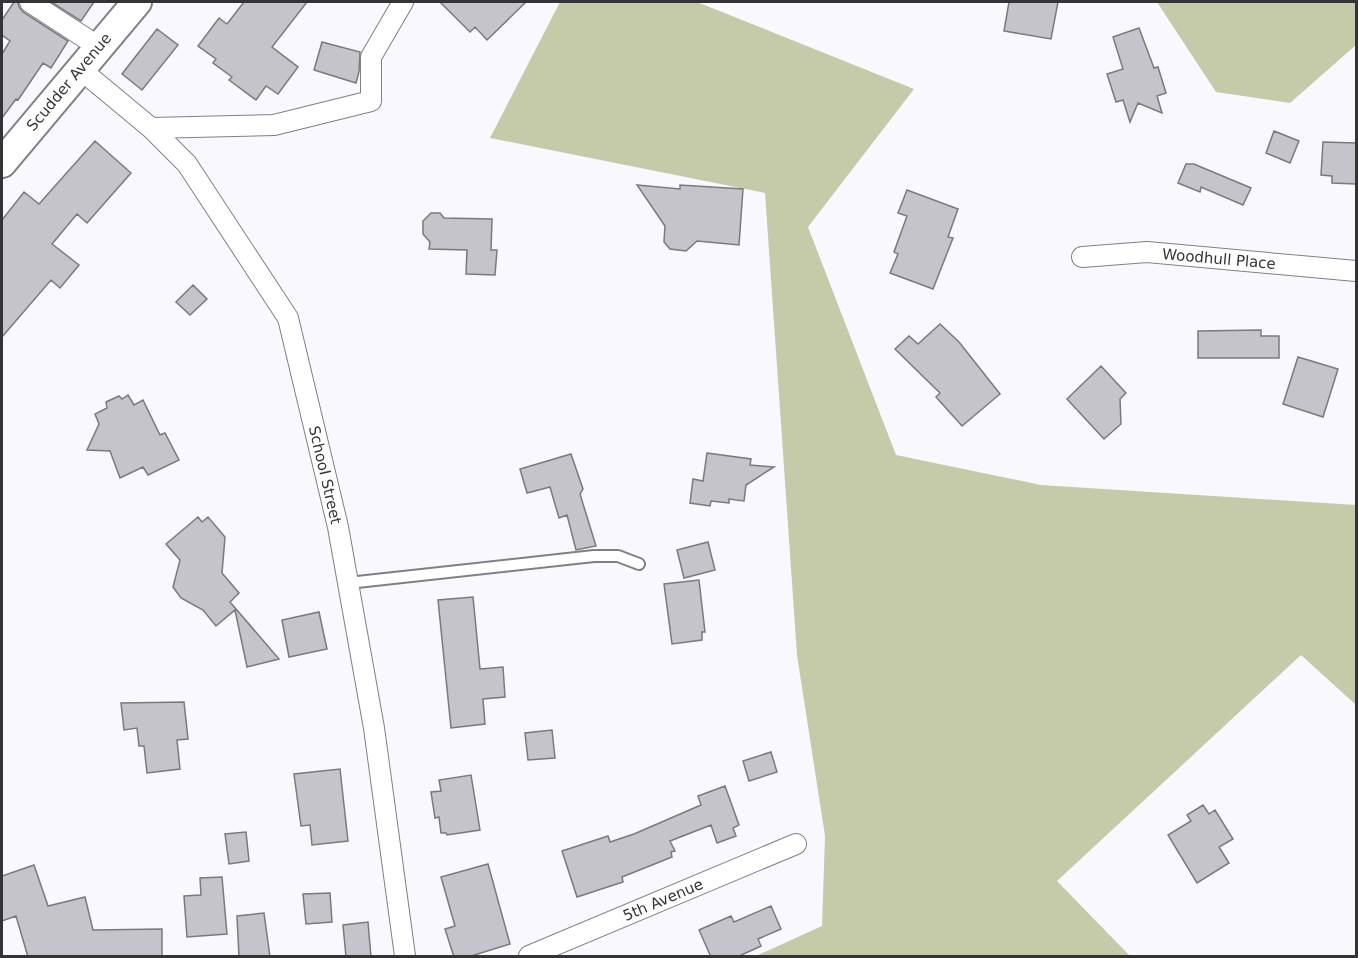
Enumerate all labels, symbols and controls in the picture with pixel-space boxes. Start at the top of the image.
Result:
street label: Scudder Avenue [23,29,115,135]
street label: Woodhull Place [1162,245,1276,273]
street label: School Street [305,424,345,526]
street label: 5th Avenue [620,875,706,925]

